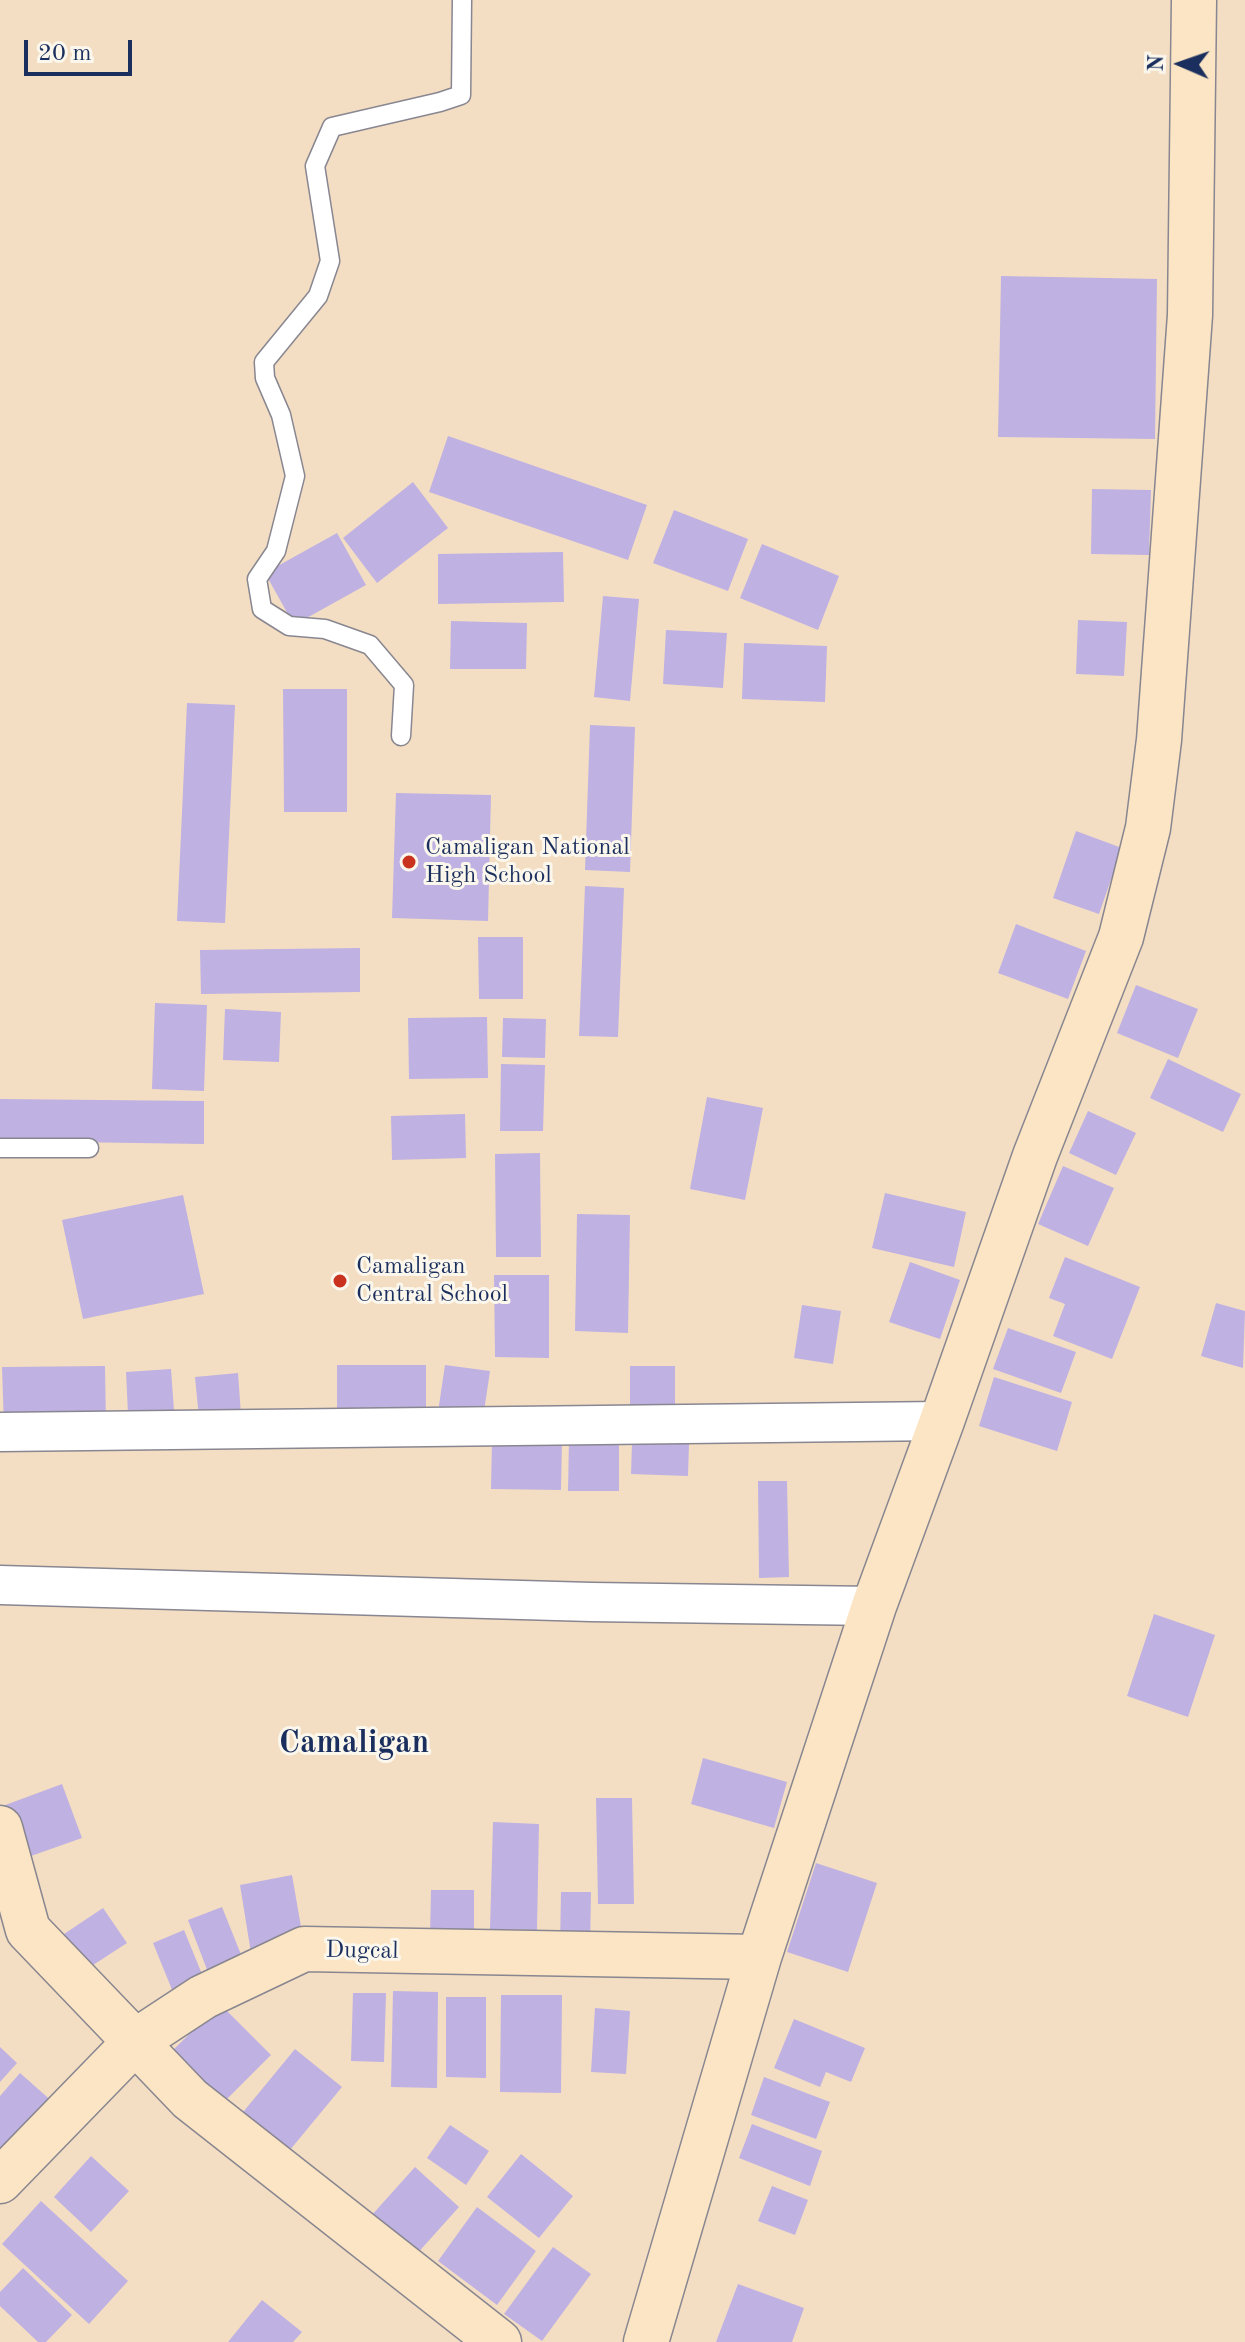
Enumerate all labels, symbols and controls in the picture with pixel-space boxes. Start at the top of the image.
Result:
scale bar [28,24,136,74]
north arrow [1141,24,1221,104]
text: 20 m [38,42,92,66]
text: N [1146,54,1168,72]
place label: Camaligan National High School [425,834,630,890]
marker: Camaligan National High School [400,853,418,871]
place label: Camaligan Central School [356,1253,508,1309]
marker: Camaligan Central School [331,1272,349,1290]
district label: Camaligan [279,1725,429,1763]
street label: Dugcal [325,1936,399,1966]

